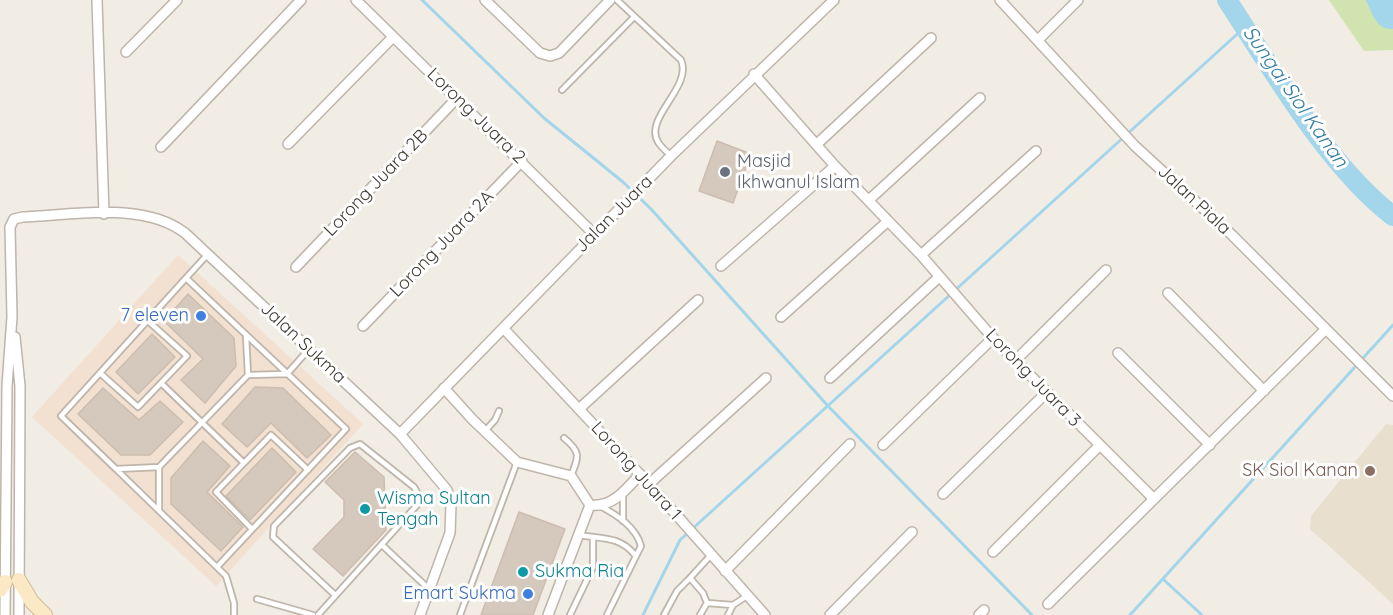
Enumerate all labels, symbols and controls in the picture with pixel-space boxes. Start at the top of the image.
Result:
water label: Sungai Siol Kanan [1237,22,1353,172]
street label: Lorong Juara 2 [422,64,530,168]
street label: Lorong Juara 2B [320,125,432,241]
place label: Masjid Ikhwanul Islam [737,151,860,194]
street label: Jalan Piala [1153,161,1235,239]
marker: Masjid Ikhwanul Islam [718,165,732,179]
street label: Jalan Juara [571,171,657,257]
street label: Lorong Juara 2A [386,186,498,302]
street label: Jalan Sukma [256,298,350,388]
place label: 7 eleven [121,305,189,327]
marker: 7 eleven [194,309,208,323]
street label: Lorong Juara 3 [981,325,1085,431]
street label: Lorong Juara 1 [586,417,686,525]
place label: SK Siol Kanan [1242,460,1358,482]
marker: SK Siol Kanan [1363,464,1377,478]
place label: Wisma Sultan Tengah [377,488,491,530]
marker: Wisma Sultan Tengah [358,502,372,516]
place label: Sukma Ria [535,561,624,583]
marker: Sukma Ria [516,565,530,579]
place label: Emart Sukma [403,583,516,605]
marker: Emart Sukma [521,587,535,601]

